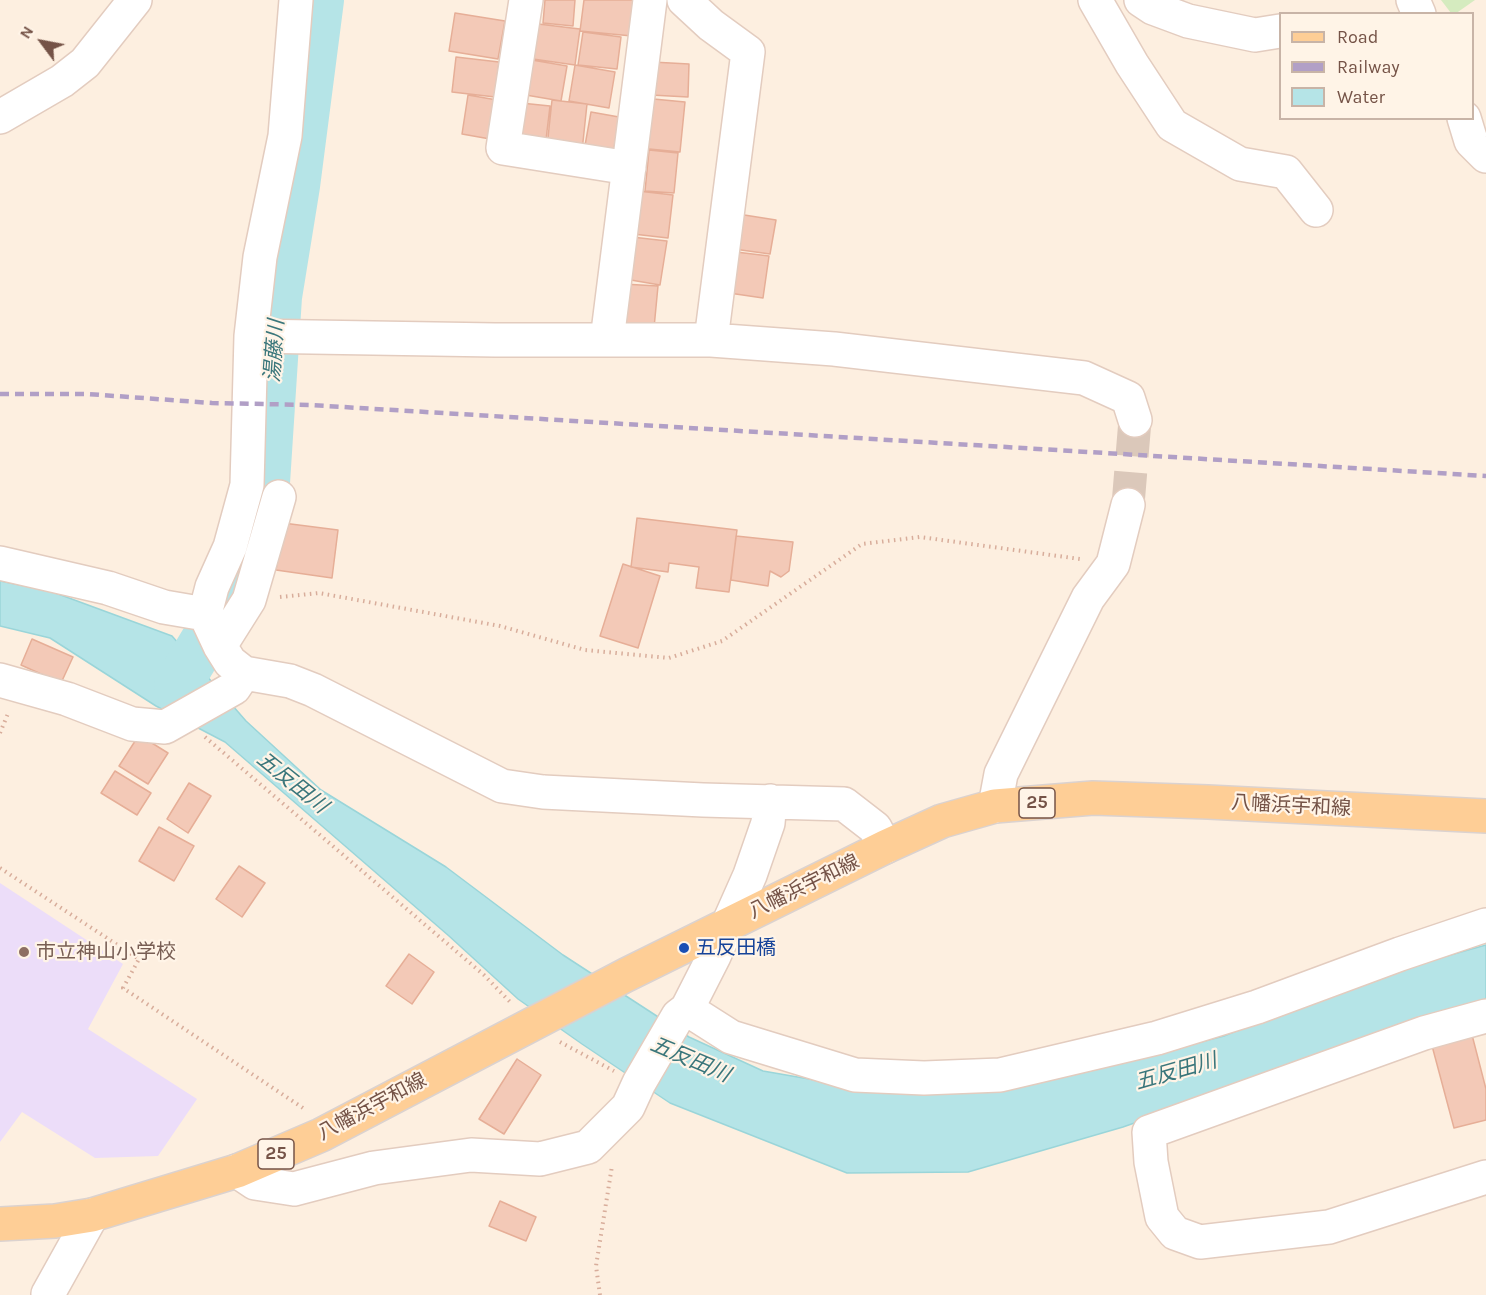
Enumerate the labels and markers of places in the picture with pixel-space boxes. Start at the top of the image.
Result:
place label: 五反田橋 [696,936,776,960]
place label: 市立神山小学校 [36,940,176,964]
marker: 五反田橋 [677,941,691,955]
marker: 市立神山小学校 [17,945,31,959]

